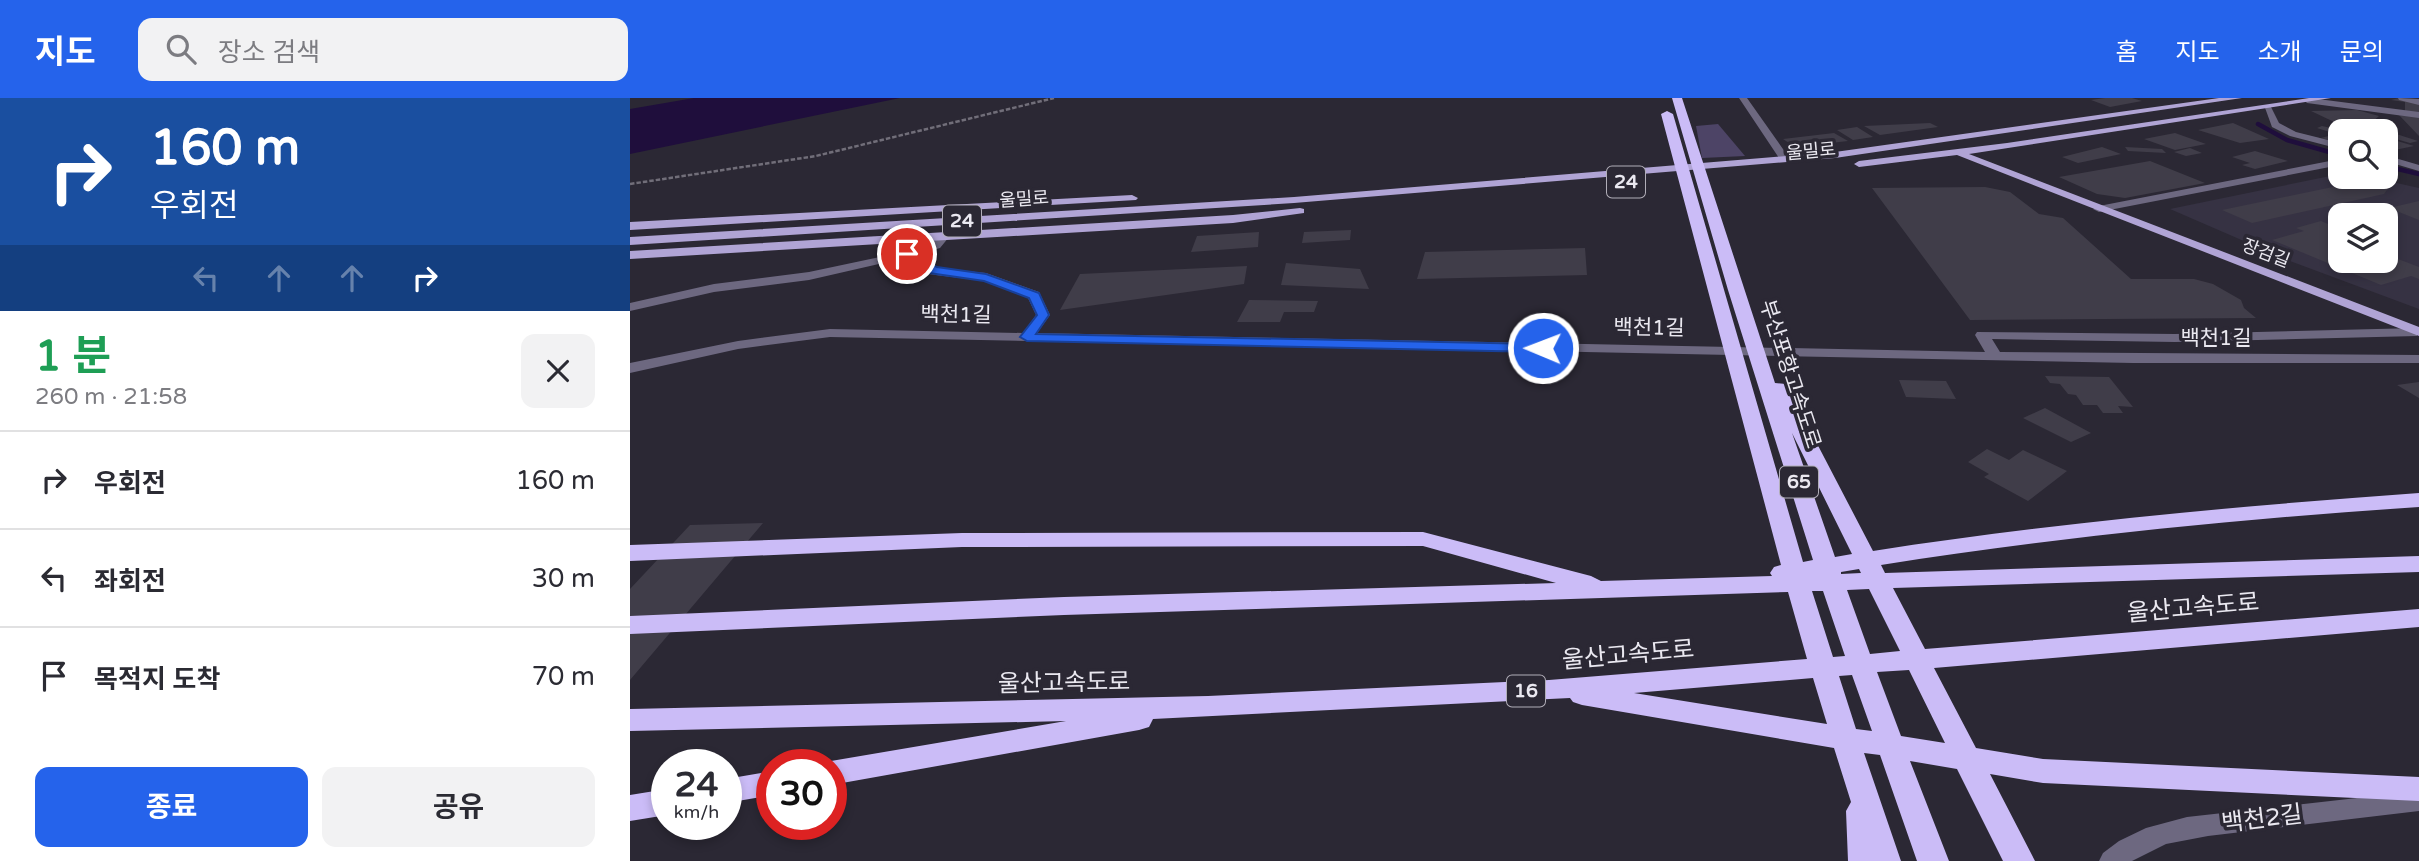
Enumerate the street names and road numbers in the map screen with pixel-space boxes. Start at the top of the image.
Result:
street label: 울밀로 [1785,138,1837,164]
road number: 24 [1607,166,1645,198]
street label: 울밀로 [998,186,1050,212]
road number: 24 [943,206,981,237]
street label: 장검길 [2239,234,2293,272]
street label: 부산포항고속도로 [1754,297,1826,451]
street label: 백천1길 [920,302,992,328]
street label: 백천1길 [1613,315,1685,341]
street label: 백천1길 [2180,326,2252,351]
road number: 65 [1780,466,1818,498]
street label: 울산고속도로 [2126,588,2260,628]
street label: 울산고속도로 [1561,635,1695,675]
street label: 울산고속도로 [998,667,1130,699]
road number: 16 [1507,676,1545,706]
street label: 백천2길 [2220,800,2304,838]

